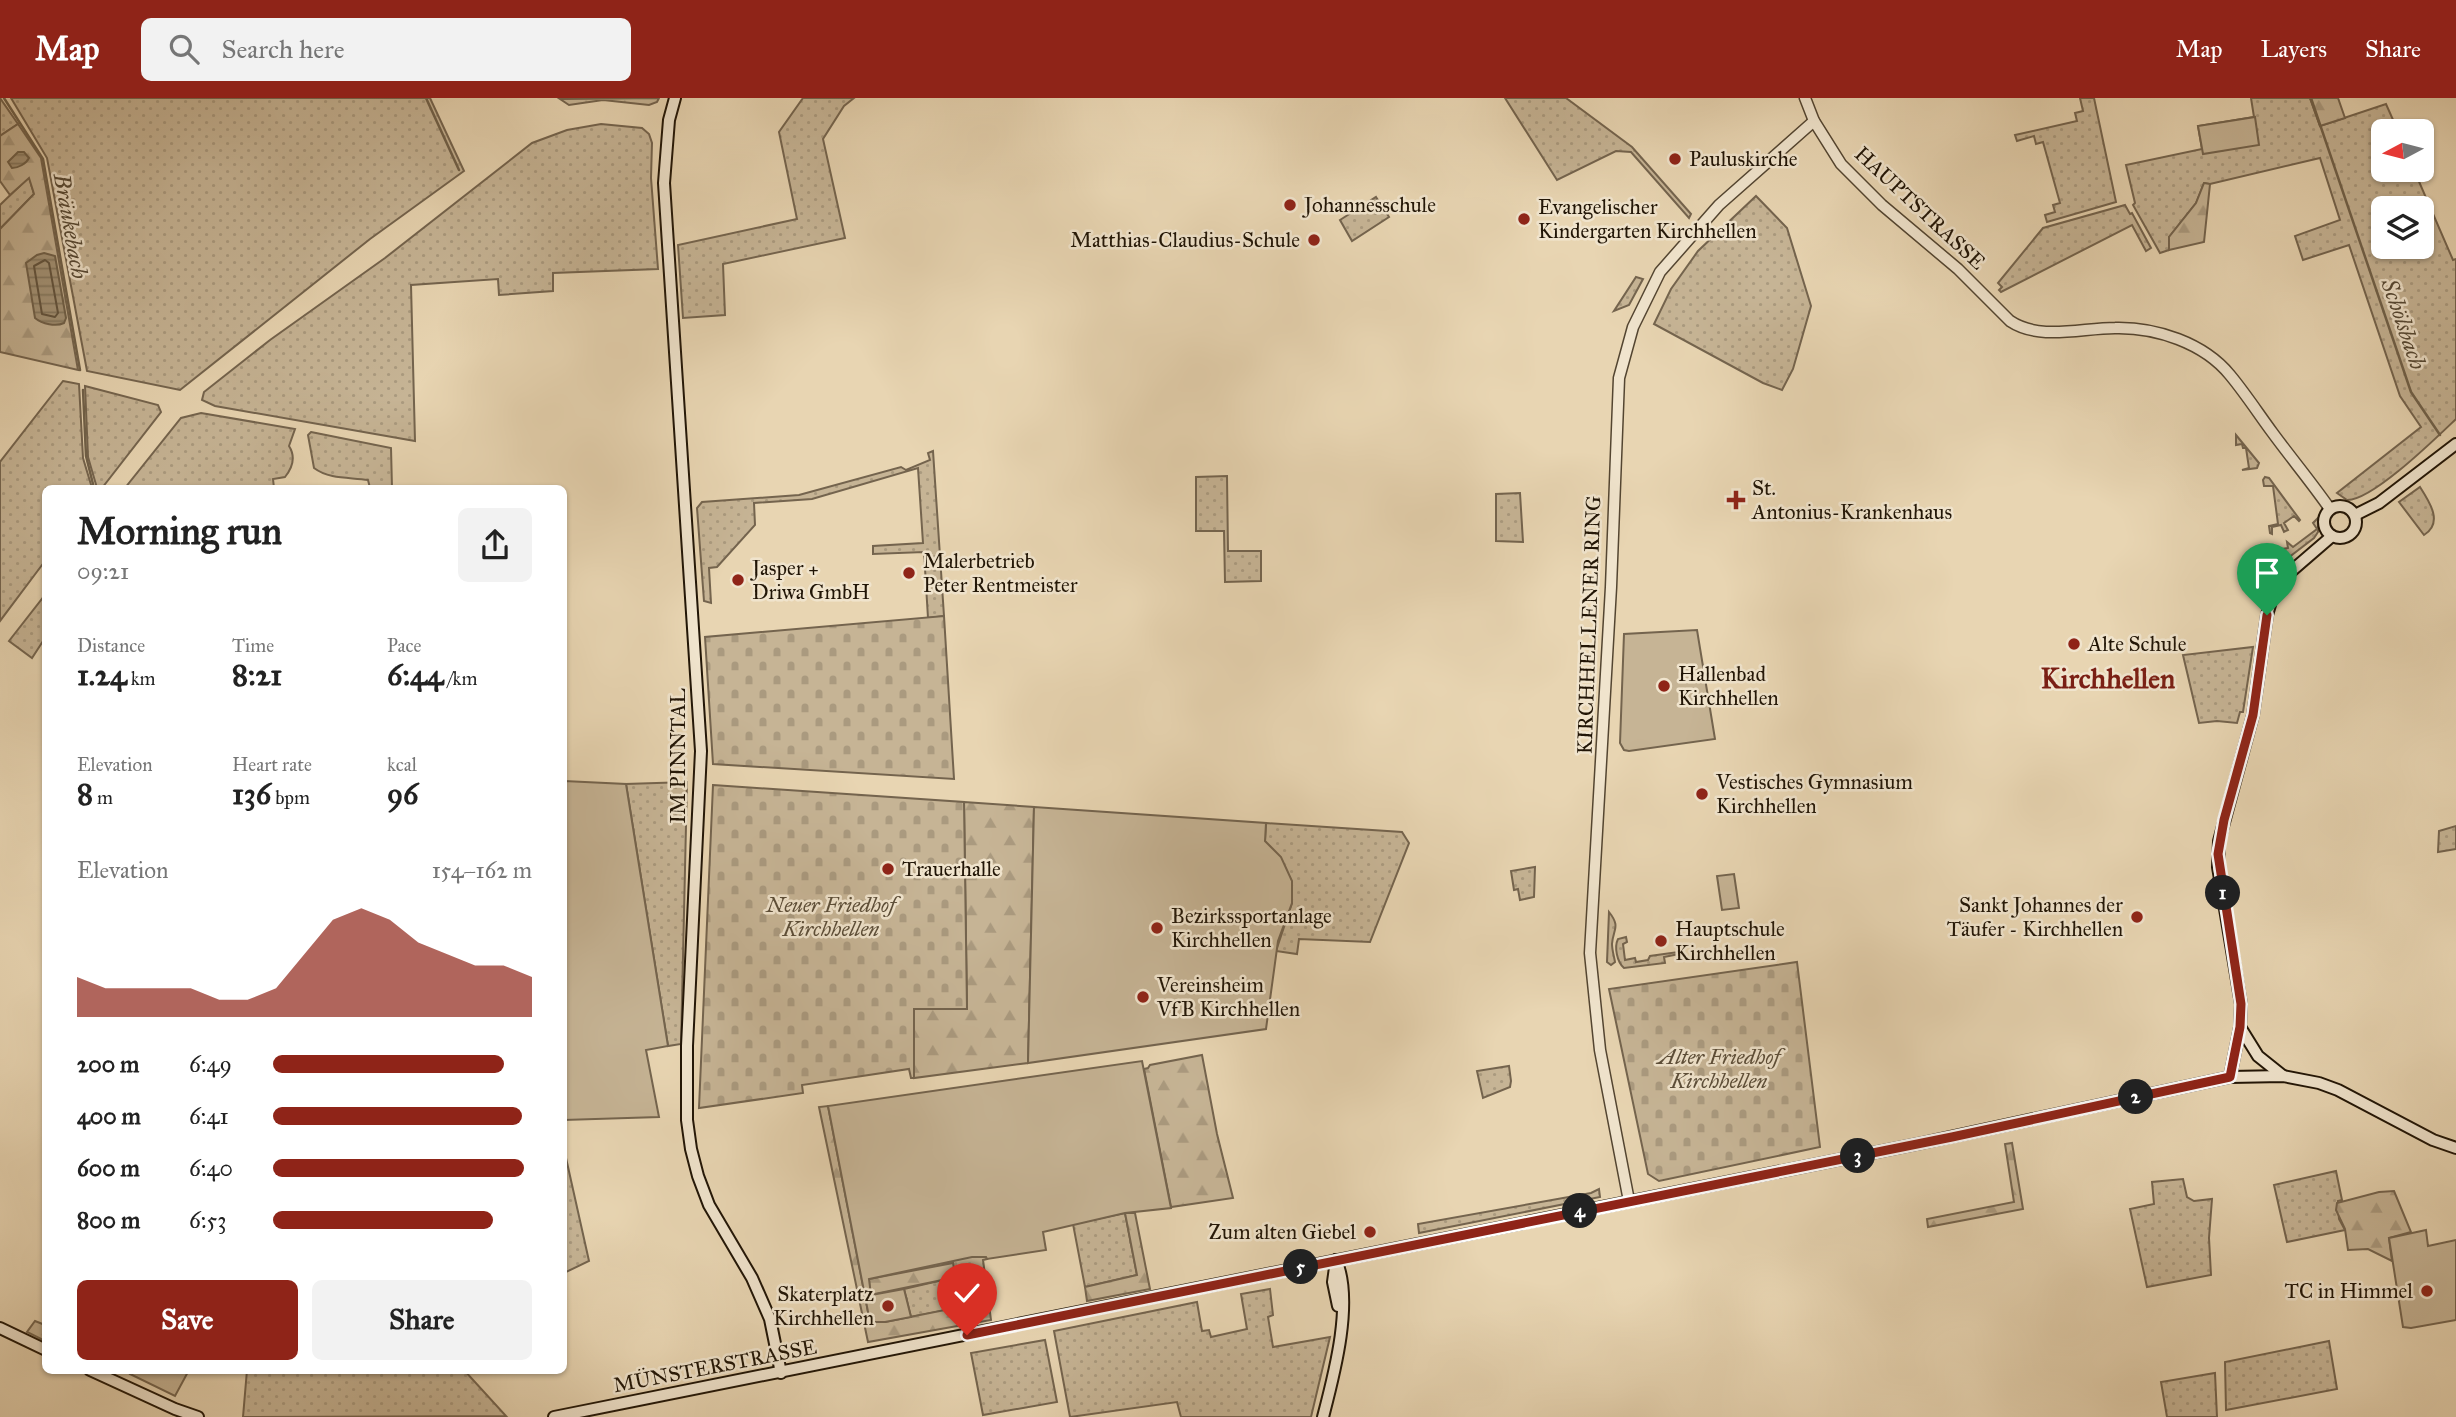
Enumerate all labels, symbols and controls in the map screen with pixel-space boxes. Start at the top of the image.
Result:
search box [141,18,631,81]
text: Map [35,29,99,69]
icon: search [165,30,203,68]
text: Search here [221,33,345,65]
text: Map [2176,34,2223,64]
text: Layers [2261,34,2327,64]
text: Share [2365,34,2421,64]
north arrow [2371,119,2434,182]
map controls [2371,119,2434,259]
street label: HAUPTSTRASSE [1849,141,1991,275]
place label: Pauluskirche [1689,146,1798,172]
marker: Pauluskirche [1667,151,1683,167]
water label: Bräukebach [48,170,94,281]
place label: Johannesschule [1302,192,1436,218]
place label: Evangelischer Kindergarten Kirchhellen [1538,194,1757,244]
button: layers [2371,196,2434,259]
marker: Johannesschule [1282,197,1298,213]
marker: Evangelischer Kindergarten Kirchhellen [1516,211,1532,227]
place label: Matthias-Claudius-Schule [1070,227,1300,253]
marker: Matthias-Claudius-Schule [1306,232,1322,248]
water label: Schölsbach [2375,274,2433,373]
place label: St. Antonius-Krankenhaus [1751,475,1952,525]
marker: St. Antonius-Krankenhaus [1726,490,1746,510]
street label: KIRCHHELLENER RING [1571,495,1607,755]
text: Morning run [77,508,282,554]
button: share [458,508,532,582]
pin [2237,543,2297,615]
place label: Malerbetrieb Peter Rentmeister [923,548,1078,598]
icon: arrive [2248,554,2286,592]
place label: Jasper + Driwa GmbH [750,555,870,605]
text: 09:21 [77,557,129,585]
marker: Malerbetrieb Peter Rentmeister [901,565,917,581]
marker: Jasper + Driwa GmbH [730,572,746,588]
place label: Alte Schule [2087,631,2187,657]
text: Distance [77,634,145,657]
text: Time [232,634,274,657]
text: Pace [387,634,421,657]
marker: Alte Schule [2066,636,2082,652]
text: 1.24 [77,657,127,693]
text: 8:21 [232,657,282,693]
text: 6:44 [387,657,443,693]
place label: Hallenbad Kirchhellen [1678,661,1779,711]
district label: Kirchhellen [2041,661,2175,696]
text: km [127,667,156,690]
text: /km [443,667,477,690]
marker: Hallenbad Kirchhellen [1656,678,1672,694]
street label: IM PINNTAL [665,688,691,824]
text: Elevation [77,753,152,776]
text: Heart rate [232,753,312,776]
text: kcal [387,753,417,776]
place label: Vestisches Gymnasium Kirchhellen [1715,769,1913,819]
text: 8 [77,776,93,812]
text: 136 [232,776,271,812]
text: 96 [387,776,419,812]
text: m [93,786,113,809]
text: bpm [271,786,310,809]
marker: Vestisches Gymnasium Kirchhellen [1694,786,1710,802]
text: Elevation [77,856,168,884]
text: 154–162 m [432,856,532,884]
place label: Trauerhalle [902,856,1001,882]
marker: Trauerhalle [880,861,896,877]
pin: 1 [2206,876,2240,910]
text: 1 [2219,881,2226,904]
park label: Neuer Friedhof Kirchhellen [765,892,902,942]
place label: Sankt Johannes der Täufer - Kirchhellen [1947,892,2123,942]
place label: Bezirkssportanlage Kirchhellen [1171,903,1332,953]
marker: Sankt Johannes der Täufer - Kirchhellen [2129,909,2145,925]
place label: Hauptschule Kirchhellen [1675,916,1785,966]
marker: Bezirkssportanlage Kirchhellen [1149,920,1165,936]
marker: Hauptschule Kirchhellen [1653,933,1669,949]
place label: Vereinsheim VfB Kirchhellen [1156,972,1300,1022]
marker: Vereinsheim VfB Kirchhellen [1135,989,1151,1005]
park label: Alter Friedhof Kirchhellen [1656,1044,1786,1094]
text: 200 m [77,1050,139,1078]
text: 6:49 [189,1050,232,1078]
pin: 2 [2118,1080,2154,1114]
text: 2 [2131,1085,2140,1108]
text: 400 m [77,1102,141,1130]
text: 6:41 [189,1102,229,1130]
pin: 3 [1840,1138,1876,1174]
text: 3 [1854,1144,1861,1167]
text: 600 m [77,1154,140,1182]
text: 6:40 [189,1154,233,1182]
pin: 4 [1562,1194,1598,1228]
text: 4 [1574,1199,1585,1222]
text: 800 m [77,1206,140,1234]
text: 6:53 [189,1206,226,1234]
place label: Zum alten Giebel [1209,1219,1356,1245]
marker: Zum alten Giebel [1362,1224,1378,1240]
pin: 5 [1284,1250,1318,1284]
text: 5 [1296,1255,1305,1278]
pin [937,1263,997,1335]
icon: check [948,1274,986,1312]
place label: TC in Himmel [2285,1278,2413,1304]
button: Save [77,1280,298,1360]
button: Share [312,1280,532,1360]
place label: Skaterplatz Kirchhellen [773,1281,874,1331]
marker: TC in Himmel [2419,1283,2435,1299]
marker: Skaterplatz Kirchhellen [880,1298,896,1314]
street label: MÜNSTERSTRASSE [611,1334,819,1398]

